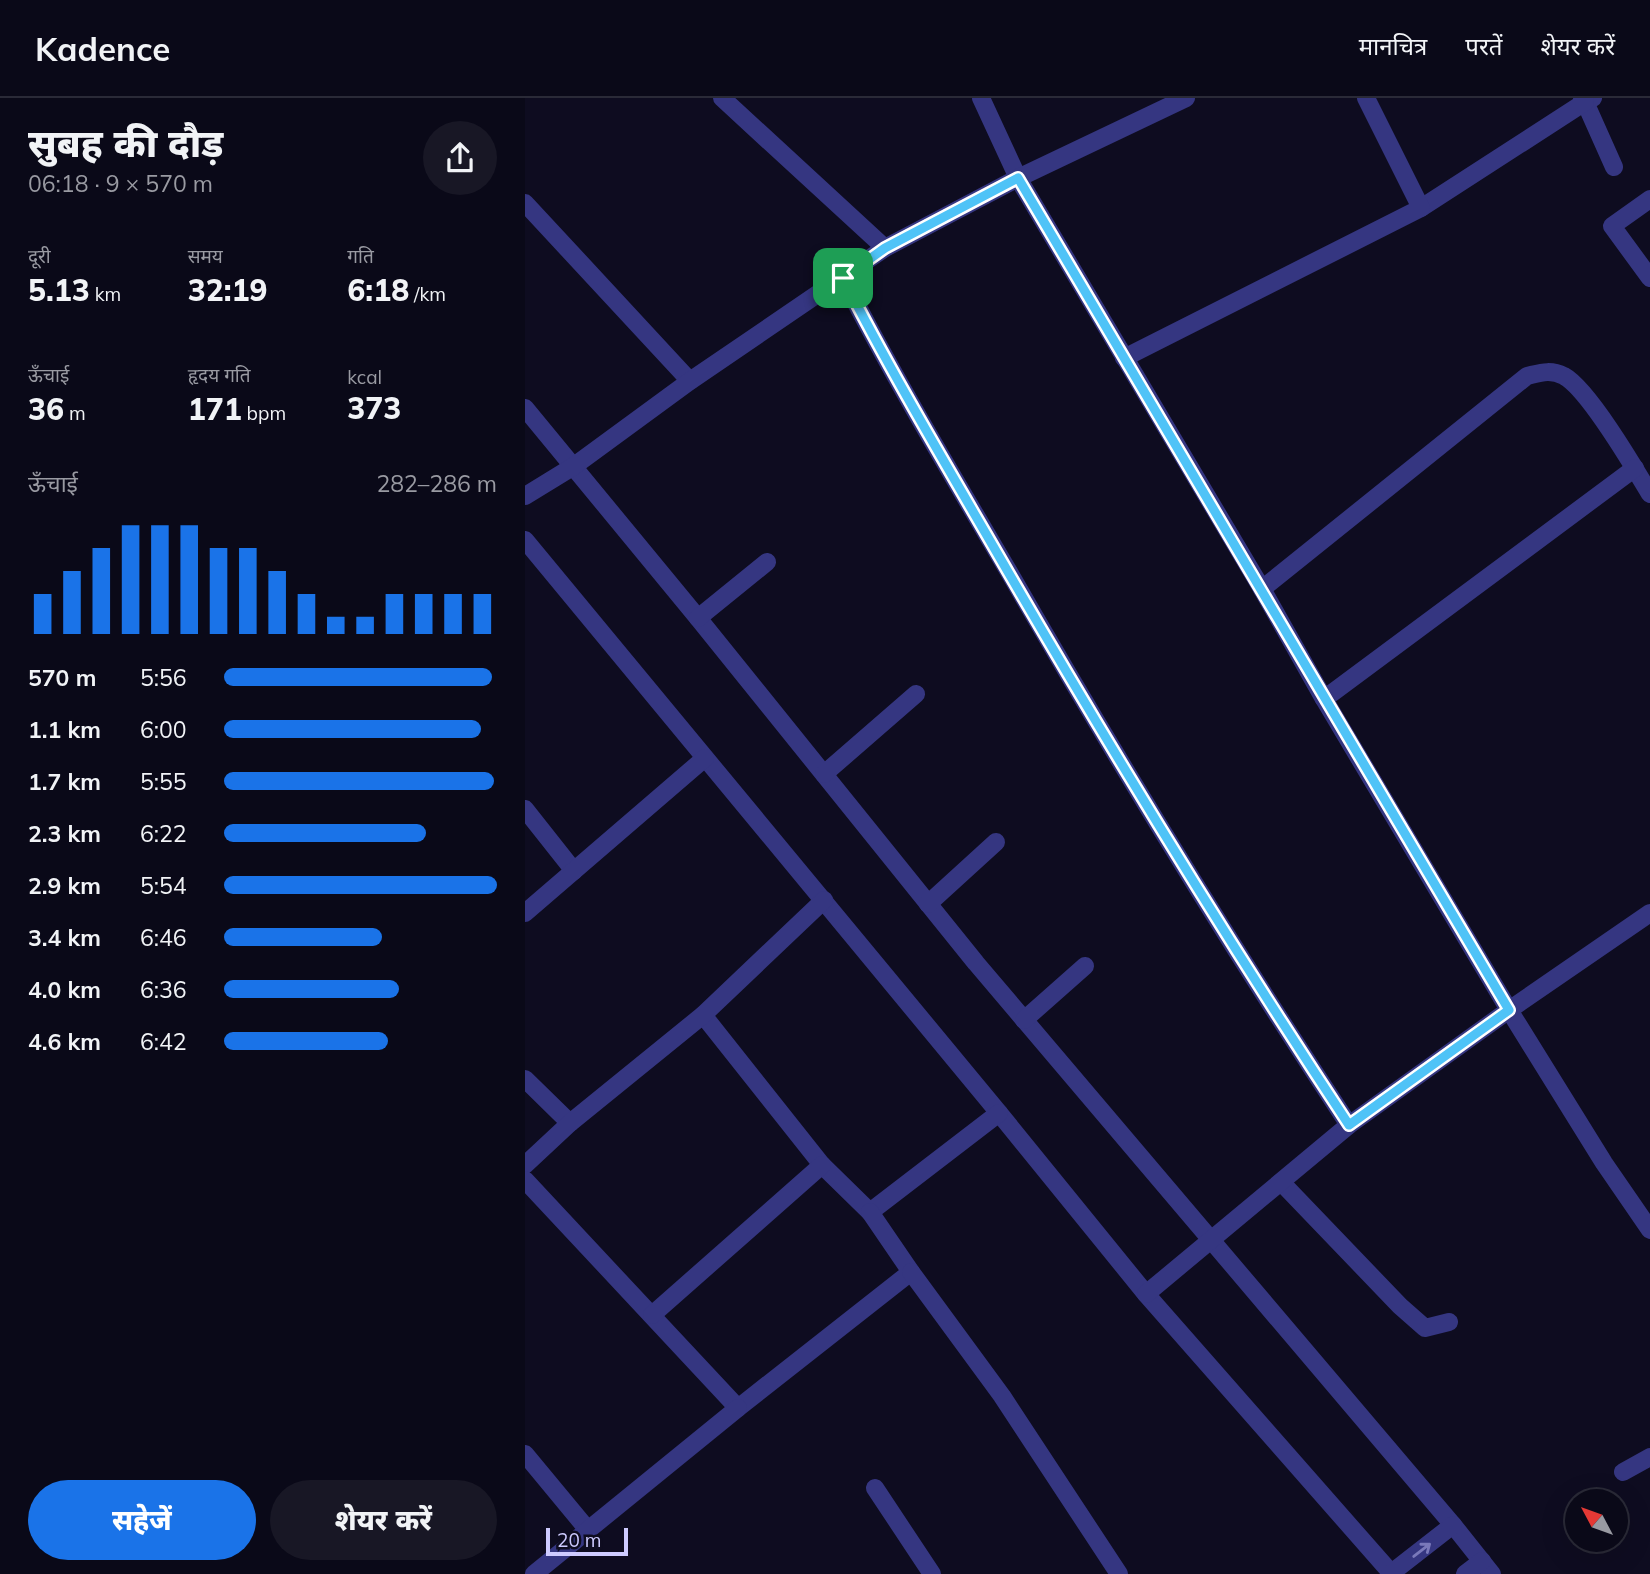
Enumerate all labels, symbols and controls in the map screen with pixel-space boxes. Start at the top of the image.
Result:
text: Kadence [35,28,170,69]
text: मानचित्र [1359,31,1427,61]
text: परतें [1465,31,1502,61]
text: शेयर करें [1540,31,1615,61]
text: सुबह की दौड़ [28,119,223,167]
button: share [423,121,497,195]
text: 06:18 · 9 × 570 m [28,169,213,198]
text: दूरी [28,244,51,268]
text: समय [188,244,223,268]
text: गति [347,244,374,268]
pin [813,248,873,308]
icon: arrive [824,259,862,297]
text: 5.13 [28,271,90,309]
text: 32:19 [188,271,267,309]
text: 6:18 [347,271,409,309]
text: km [90,282,121,306]
text: /km [409,282,446,306]
text: ऊँचाई [28,363,69,387]
text: हृदय गति [188,363,251,387]
text: kcal [347,365,382,389]
text: 373 [347,389,401,427]
text: 36 [28,390,64,428]
text: 171 [188,390,242,428]
text: m [64,401,86,425]
text: bpm [242,401,286,425]
text: ऊँचाई [28,469,78,498]
text: 282–286 m [376,469,497,498]
text: 570 m [28,663,96,692]
text: 5:56 [140,663,187,692]
text: 1.1 km [28,715,101,744]
text: 6:00 [140,715,187,744]
text: 1.7 km [28,767,101,796]
text: 5:55 [140,767,187,796]
text: 2.3 km [28,819,101,848]
text: 6:22 [140,819,187,848]
text: 2.9 km [28,871,101,900]
text: 5:54 [140,871,187,900]
text: 3.4 km [28,923,101,952]
text: 6:46 [140,923,187,952]
text: 4.0 km [28,975,101,1004]
text: 6:36 [140,975,187,1004]
text: 4.6 km [28,1027,101,1056]
text: 6:42 [140,1027,187,1056]
button: सहेजें [28,1480,256,1560]
button: शेयर करें [270,1480,497,1560]
north arrow [1565,1489,1627,1552]
map controls [1565,1489,1628,1552]
scale bar [546,1525,628,1557]
text: 20 m [557,1528,601,1552]
one-way arrow [1412,1542,1431,1557]

